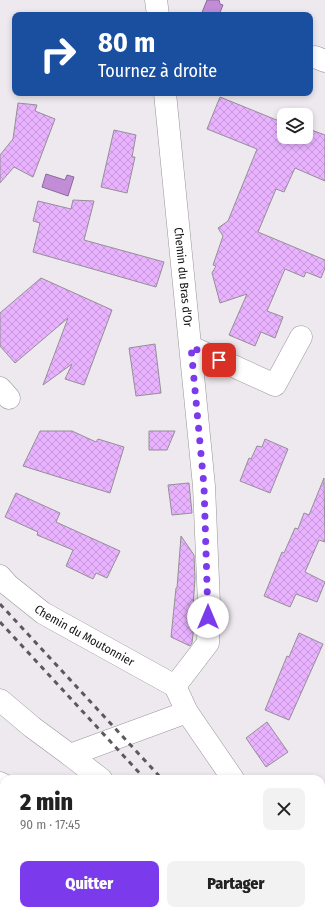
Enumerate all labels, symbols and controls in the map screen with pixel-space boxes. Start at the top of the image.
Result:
text: 80 m [98,26,155,59]
icon: right [32,28,84,80]
text: Tournez à droite [98,60,217,82]
map controls [277,108,313,144]
button: layers [277,108,313,144]
street label: Chemin du Bras d'Or [171,227,195,328]
pin [202,343,236,377]
icon: arrive [208,349,230,371]
position arrow [187,596,229,638]
street label: Chemin du Moutonnier [32,602,137,669]
text: 2 min [20,788,73,816]
button: close [263,788,305,830]
text: 90 m · 17:45 [20,817,80,832]
button: Quitter [20,861,159,907]
button: Partager [167,861,305,907]

